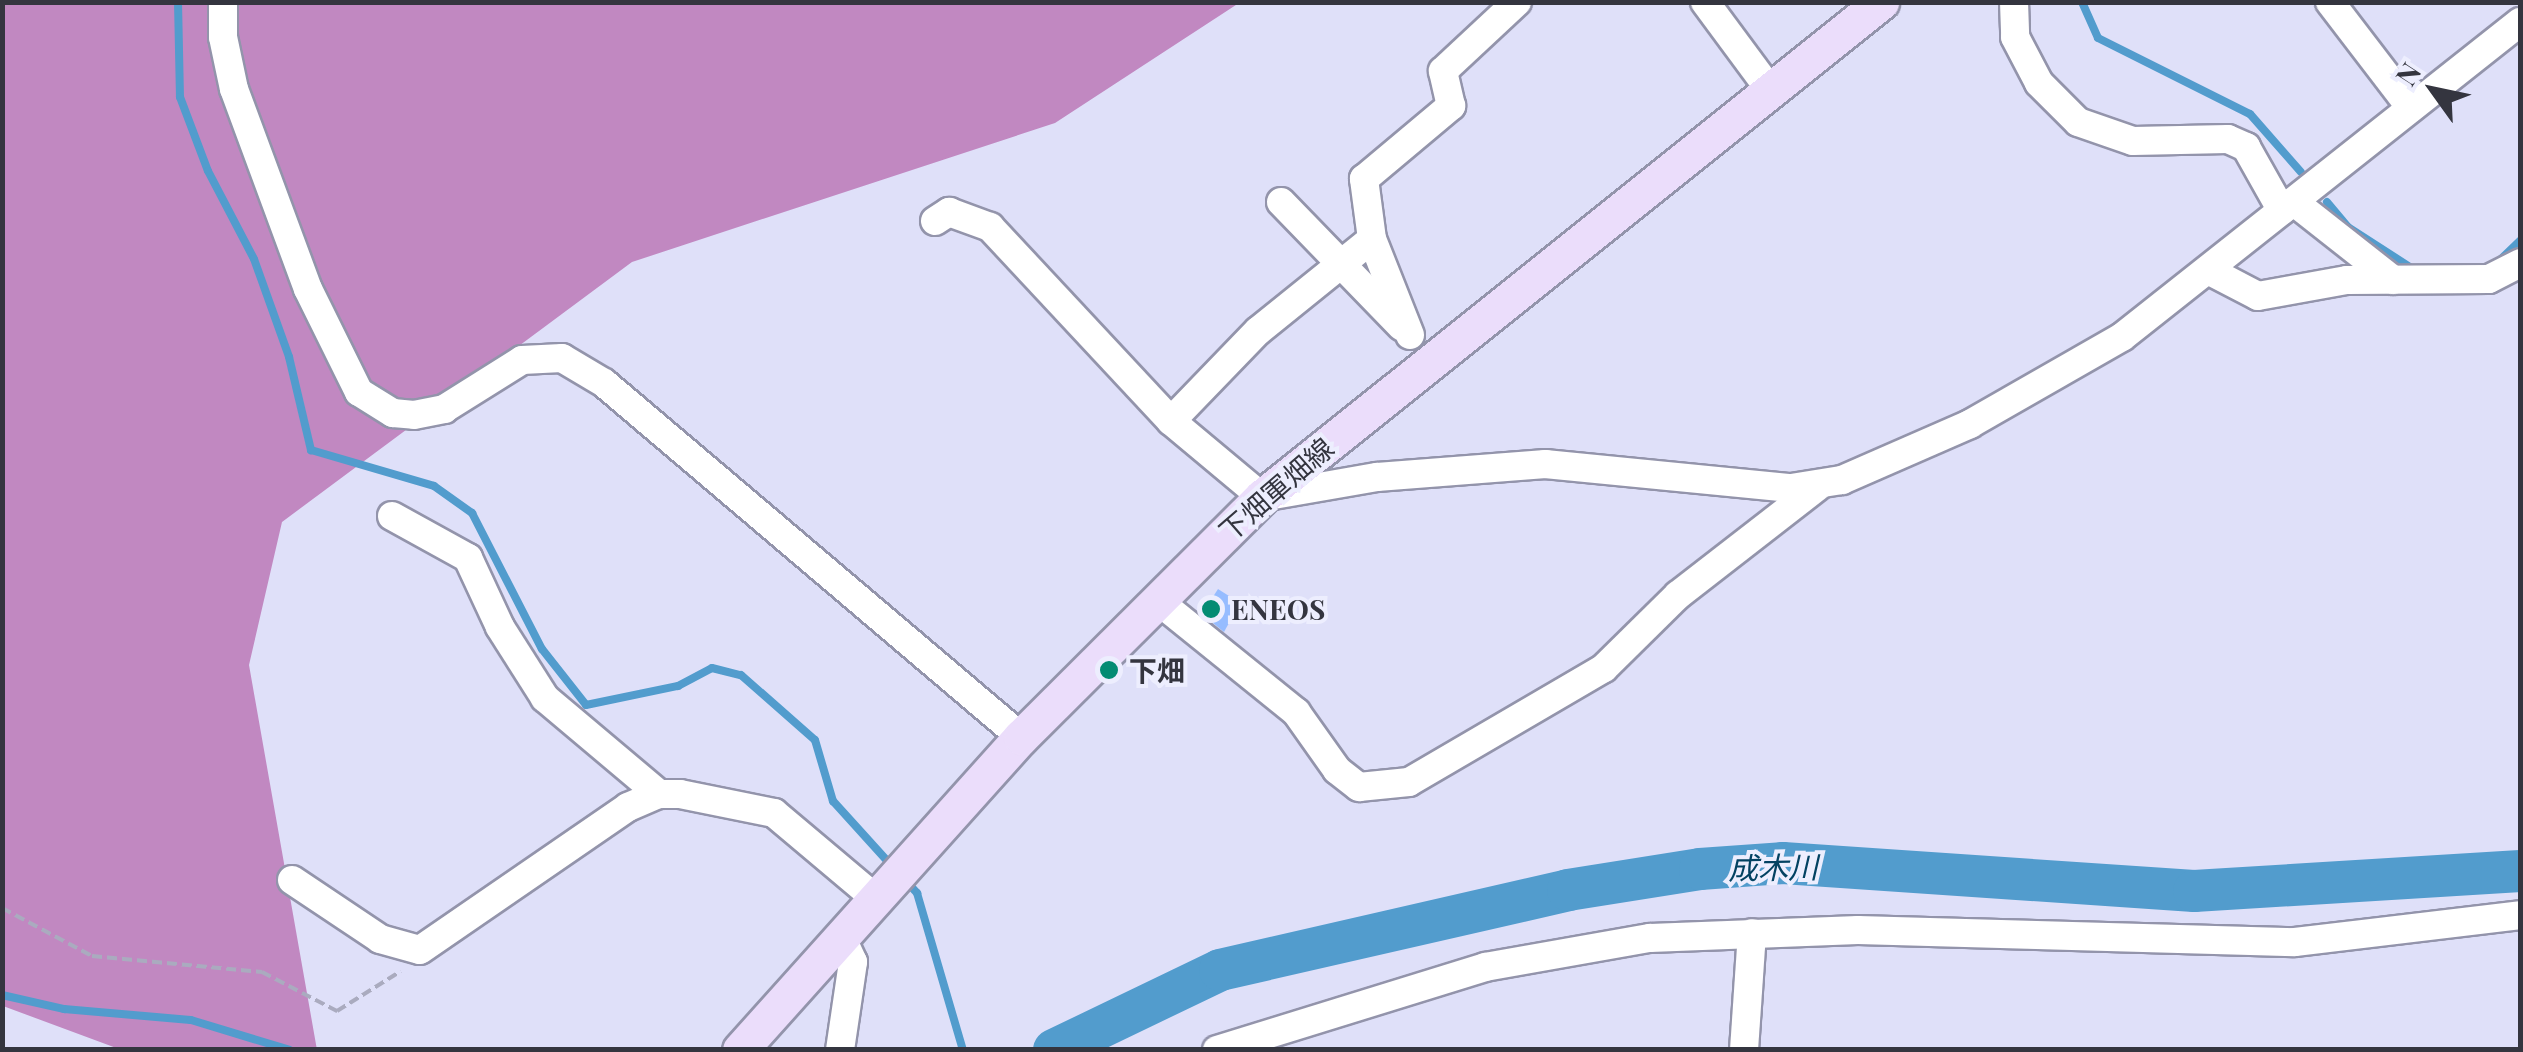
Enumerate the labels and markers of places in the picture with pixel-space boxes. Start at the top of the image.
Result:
place label: ENEOS [1231,592,1325,626]
marker: ENEOS [1200,598,1222,620]
place label: 下畑 [1129,653,1185,687]
marker: 下畑 [1098,659,1120,681]

